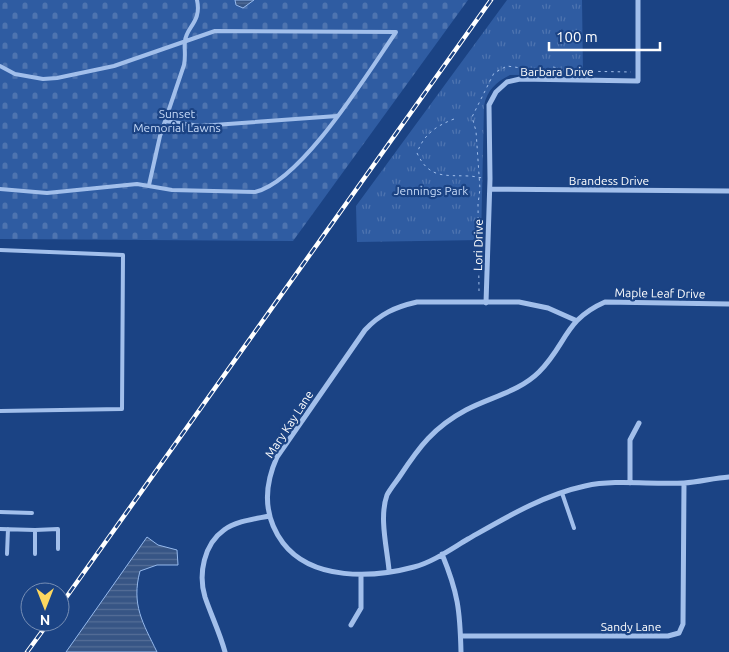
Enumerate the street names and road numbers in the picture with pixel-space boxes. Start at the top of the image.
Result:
street label: Barbara Drive [520,65,594,78]
street label: Brandess Drive [569,174,649,187]
street label: Lori Drive [471,219,485,271]
street label: Maple Leaf Drive [615,286,705,300]
street label: Mary Kay Lane [262,388,316,460]
street label: Sandy Lane [601,620,661,633]

